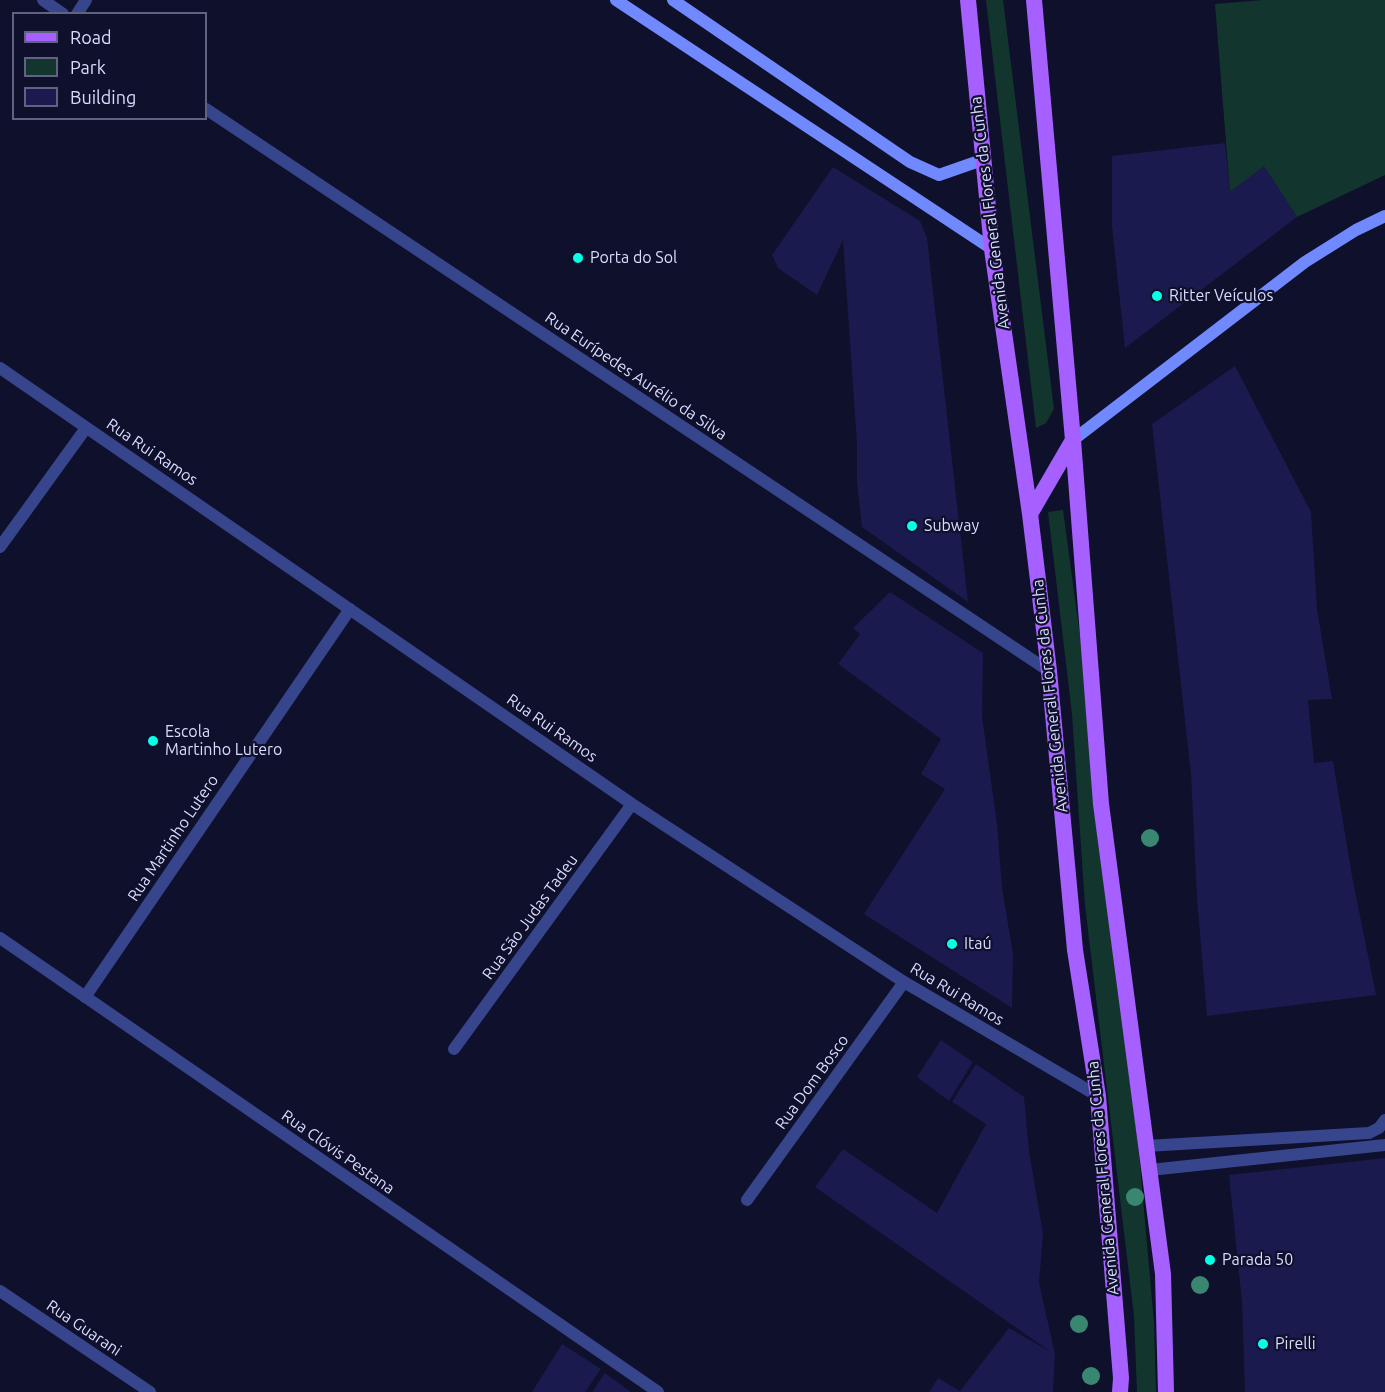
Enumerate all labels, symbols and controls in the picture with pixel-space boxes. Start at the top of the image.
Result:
legend [12,12,207,120]
text: Road [70,27,112,47]
text: Park [70,57,106,77]
text: Building [70,87,136,107]
street label: Avenida General Flores da Cunha [966,95,1014,331]
place label: Porta do Sol [590,248,677,268]
marker: Porta do Sol [571,251,585,265]
place label: Ritter Veículos [1169,286,1273,306]
marker: Ritter Veículos [1150,289,1164,303]
street label: Rua Eurípedes Aurélio da Silva [541,308,731,444]
street label: Rua Rui Ramos [103,414,201,490]
place label: Subway [924,516,979,536]
marker: Subway [905,519,919,533]
street label: Avenida General Flores da Cunha [1028,578,1072,814]
street label: Rua Rui Ramos [503,690,601,766]
place label: Escola Martinho Lutero [165,722,282,760]
marker: Escola Martinho Lutero [146,734,160,748]
street label: Rua Martinho Lutero [124,771,222,905]
street label: Rua São Judas Tadeu [478,851,582,983]
place label: Itaú [964,934,992,954]
marker: Itaú [945,937,959,951]
street label: Rua Rui Ramos [907,958,1007,1030]
street label: Rua Dom Bosco [771,1031,853,1133]
street label: Avenida General Flores da Cunha [1083,1060,1123,1296]
street label: Rua Clóvis Pestana [278,1106,398,1198]
place label: Parada 50 [1222,1250,1293,1270]
marker: Parada 50 [1203,1253,1217,1267]
street label: Rua Guarani [43,1296,125,1360]
place label: Pirelli [1275,1334,1316,1354]
marker: Pirelli [1256,1337,1270,1351]

